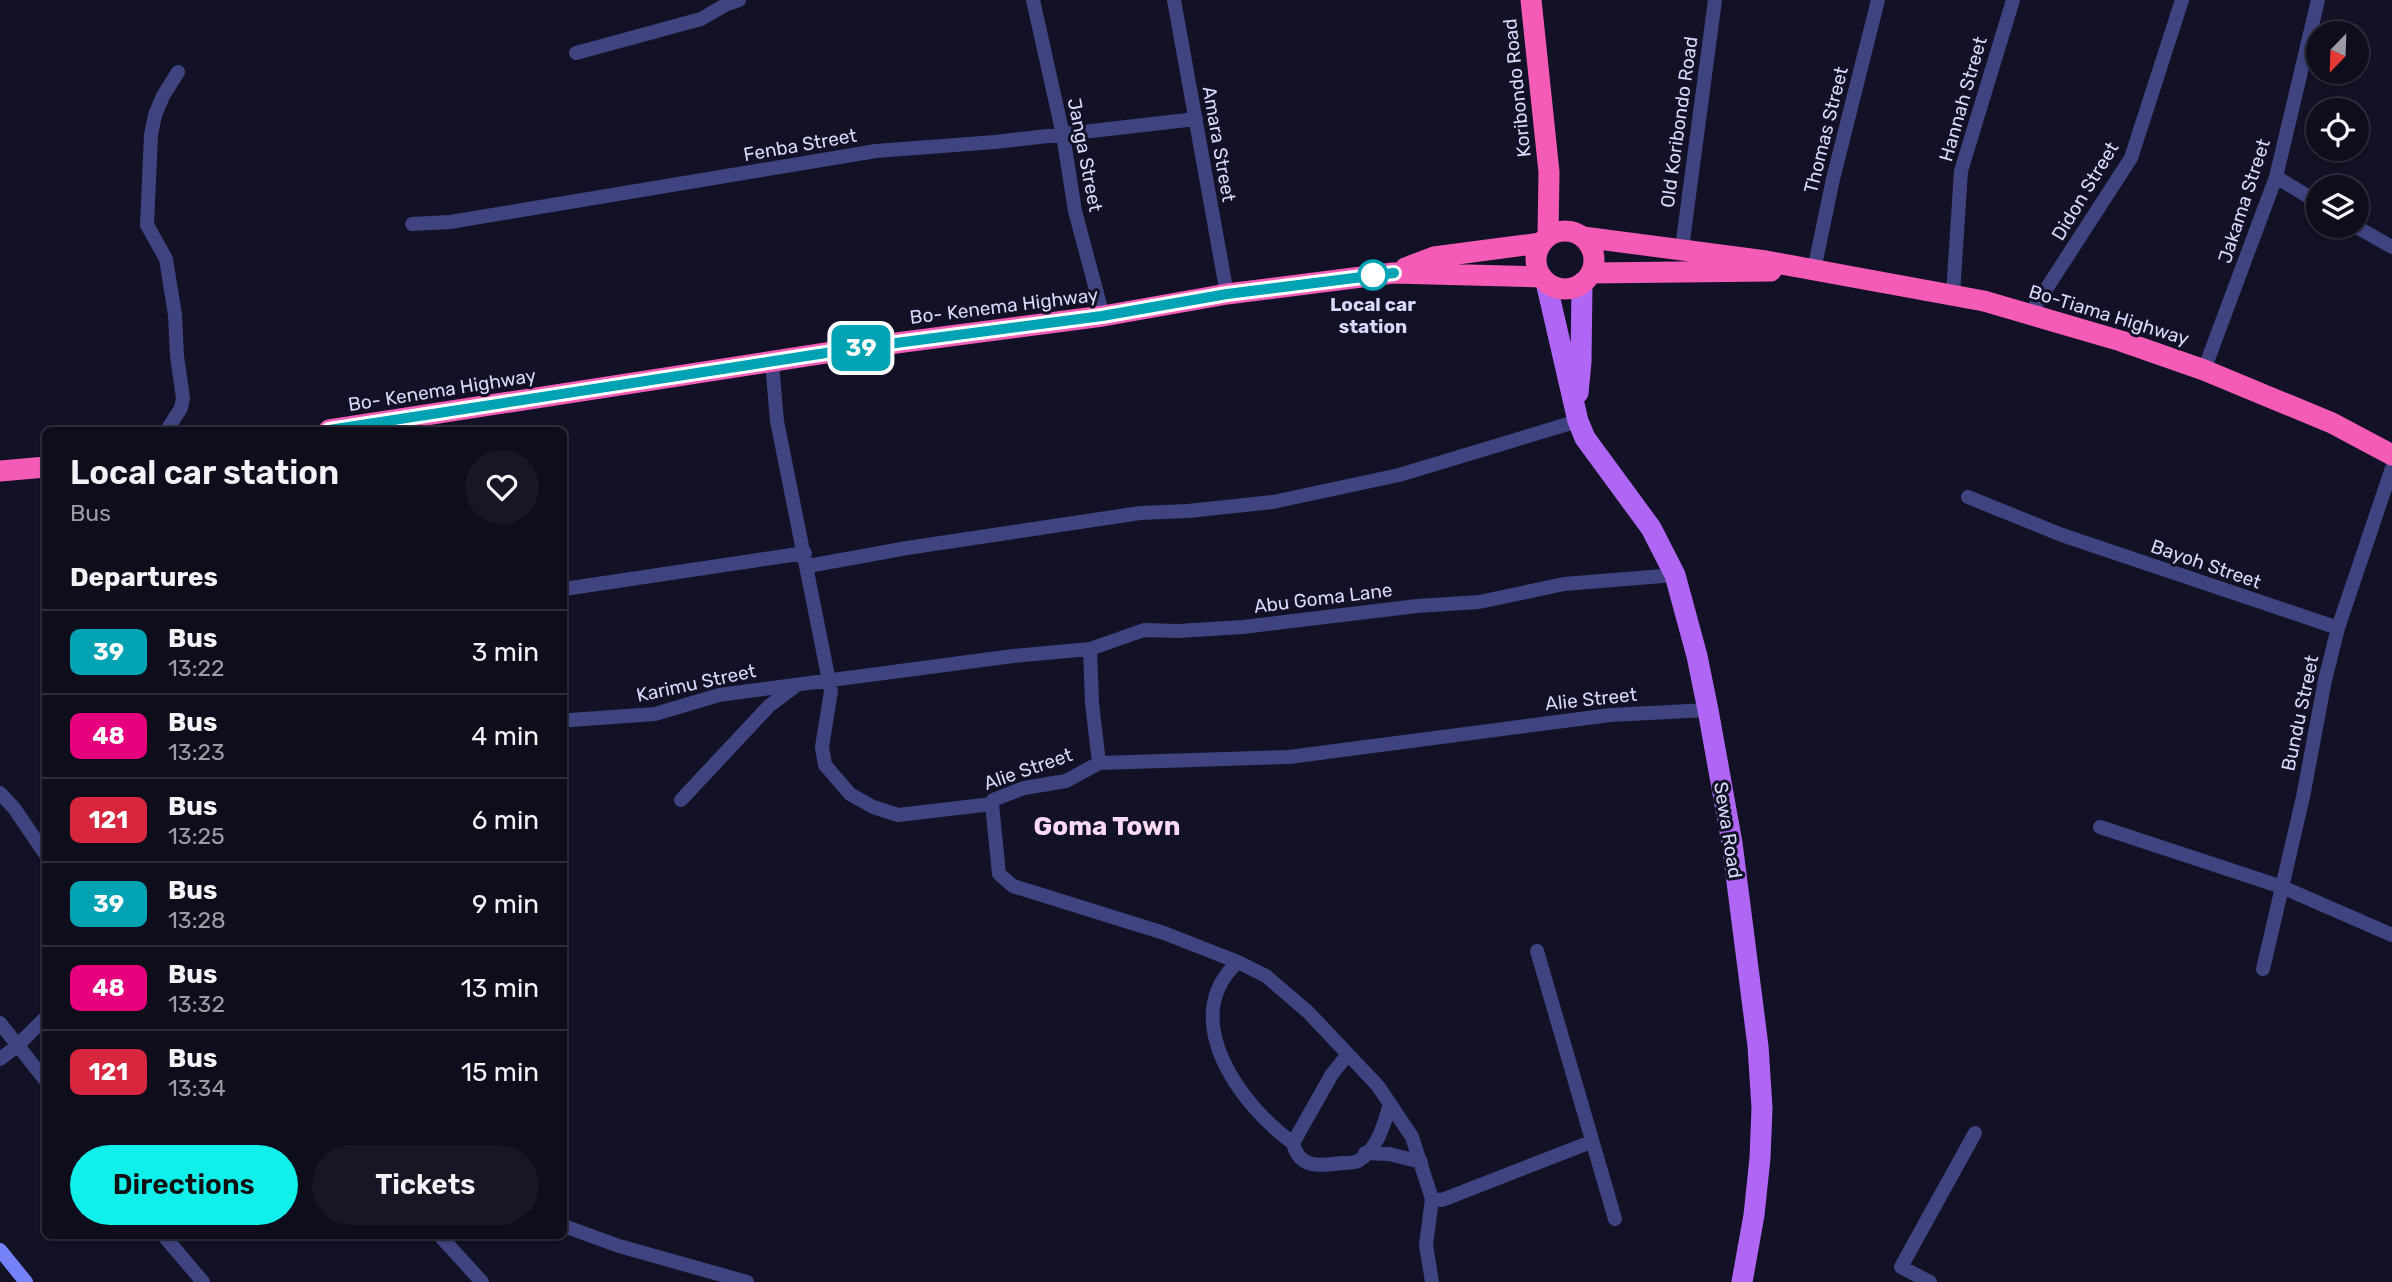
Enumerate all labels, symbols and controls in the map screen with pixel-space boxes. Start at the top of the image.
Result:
street label: Koribondo Road [1498,18,1536,158]
north arrow [2306,21,2370,84]
map controls [2306,21,2369,238]
street label: Hannah Street [1934,33,1992,164]
street label: Old Koribondo Road [1656,35,1702,209]
street label: Thomas Street [1799,64,1853,196]
street label: Amara Street [1197,84,1241,204]
street label: Janga Street [1063,96,1107,214]
button: locate [2306,98,2369,161]
street label: Fenba Street [742,124,859,166]
street label: Jakama Street [2213,135,2275,266]
street label: Didon Street [2047,137,2124,244]
button: layers [2306,175,2369,238]
marker: Local car station [1358,260,1388,290]
street label: Bo-Tiama Highway [2026,280,2192,350]
street label: Bo- Kenema Highway [908,283,1100,329]
place label: Local car station [1330,293,1416,338]
line badge: 39 [830,325,892,371]
text: 39 [845,334,877,362]
street label: Bo- Kenema Highway [346,364,538,416]
button: heart [465,450,539,524]
text: Local car station [70,453,339,492]
text: Bus [70,499,111,527]
street label: Bayoh Street [2148,534,2265,594]
text: Departures [70,562,218,593]
street label: Abu Goma Lane [1252,578,1394,618]
text: Bus [168,623,217,654]
text: 3 min [472,637,539,668]
text: 39 [93,638,124,666]
street label: Bundu Street [2276,652,2324,773]
text: 13:22 [168,654,225,682]
street label: Karimu Street [634,659,758,707]
street label: Alie Street [1544,683,1639,715]
text: Bus [168,707,217,738]
text: 4 min [471,721,539,752]
text: 48 [92,722,125,750]
text: 13:23 [168,738,225,766]
street label: Alie Street [981,743,1076,795]
street label: Sewa Road [1709,780,1747,880]
text: Bus [168,791,217,822]
text: 6 min [472,805,539,836]
text: 121 [89,806,128,834]
district label: Goma Town [1034,811,1180,842]
text: 13:25 [168,822,225,850]
text: Bus [168,875,217,906]
text: 9 min [472,889,539,920]
text: 39 [93,890,124,918]
text: 13:28 [168,906,226,934]
text: Bus [168,959,217,990]
text: 13 min [461,973,539,1004]
text: 48 [92,974,125,1002]
text: 13:32 [168,990,225,1018]
text: Bus [168,1043,217,1074]
text: 15 min [461,1057,539,1088]
text: 121 [89,1058,128,1086]
text: 13:34 [168,1074,226,1102]
button: Directions [70,1145,298,1225]
button: Tickets [312,1145,539,1225]

